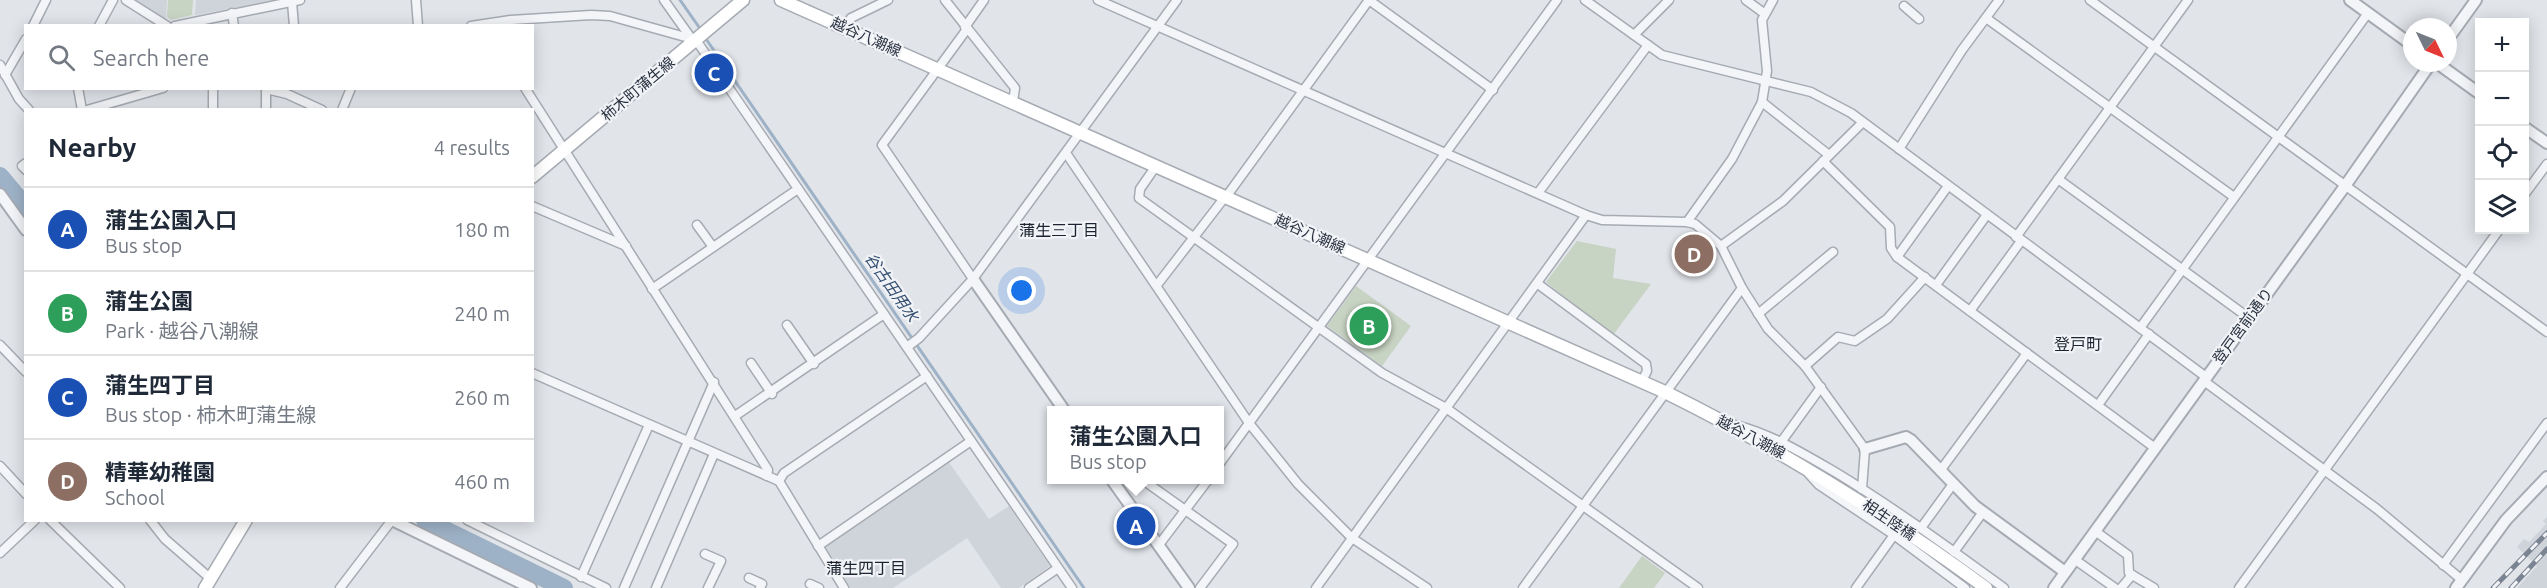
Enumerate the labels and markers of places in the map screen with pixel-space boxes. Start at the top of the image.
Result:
pin: C [694,50,734,96]
pin: D [1674,232,1714,276]
pin: B [1350,304,1388,348]
pin: A [1116,504,1156,548]

